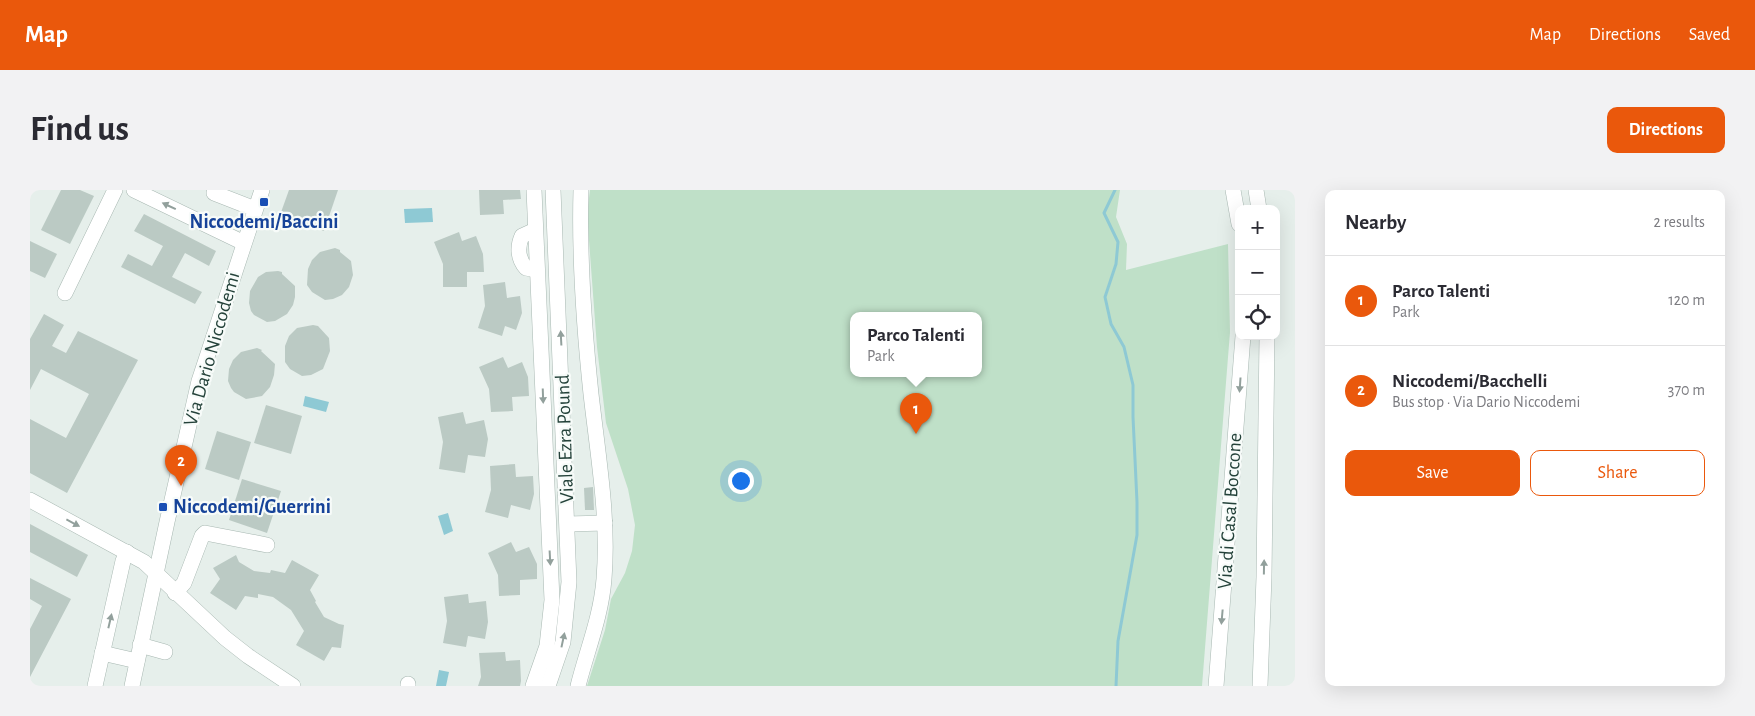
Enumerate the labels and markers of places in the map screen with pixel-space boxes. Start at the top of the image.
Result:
marker: Niccodemi/Baccini [258,196,270,208]
place label: Niccodemi/Baccini [189,212,339,232]
pin: 1 [900,393,932,434]
pin: 2 [165,445,197,486]
place label: Niccodemi/Guerrini [173,497,331,517]
marker: Niccodemi/Guerrini [157,501,169,513]

